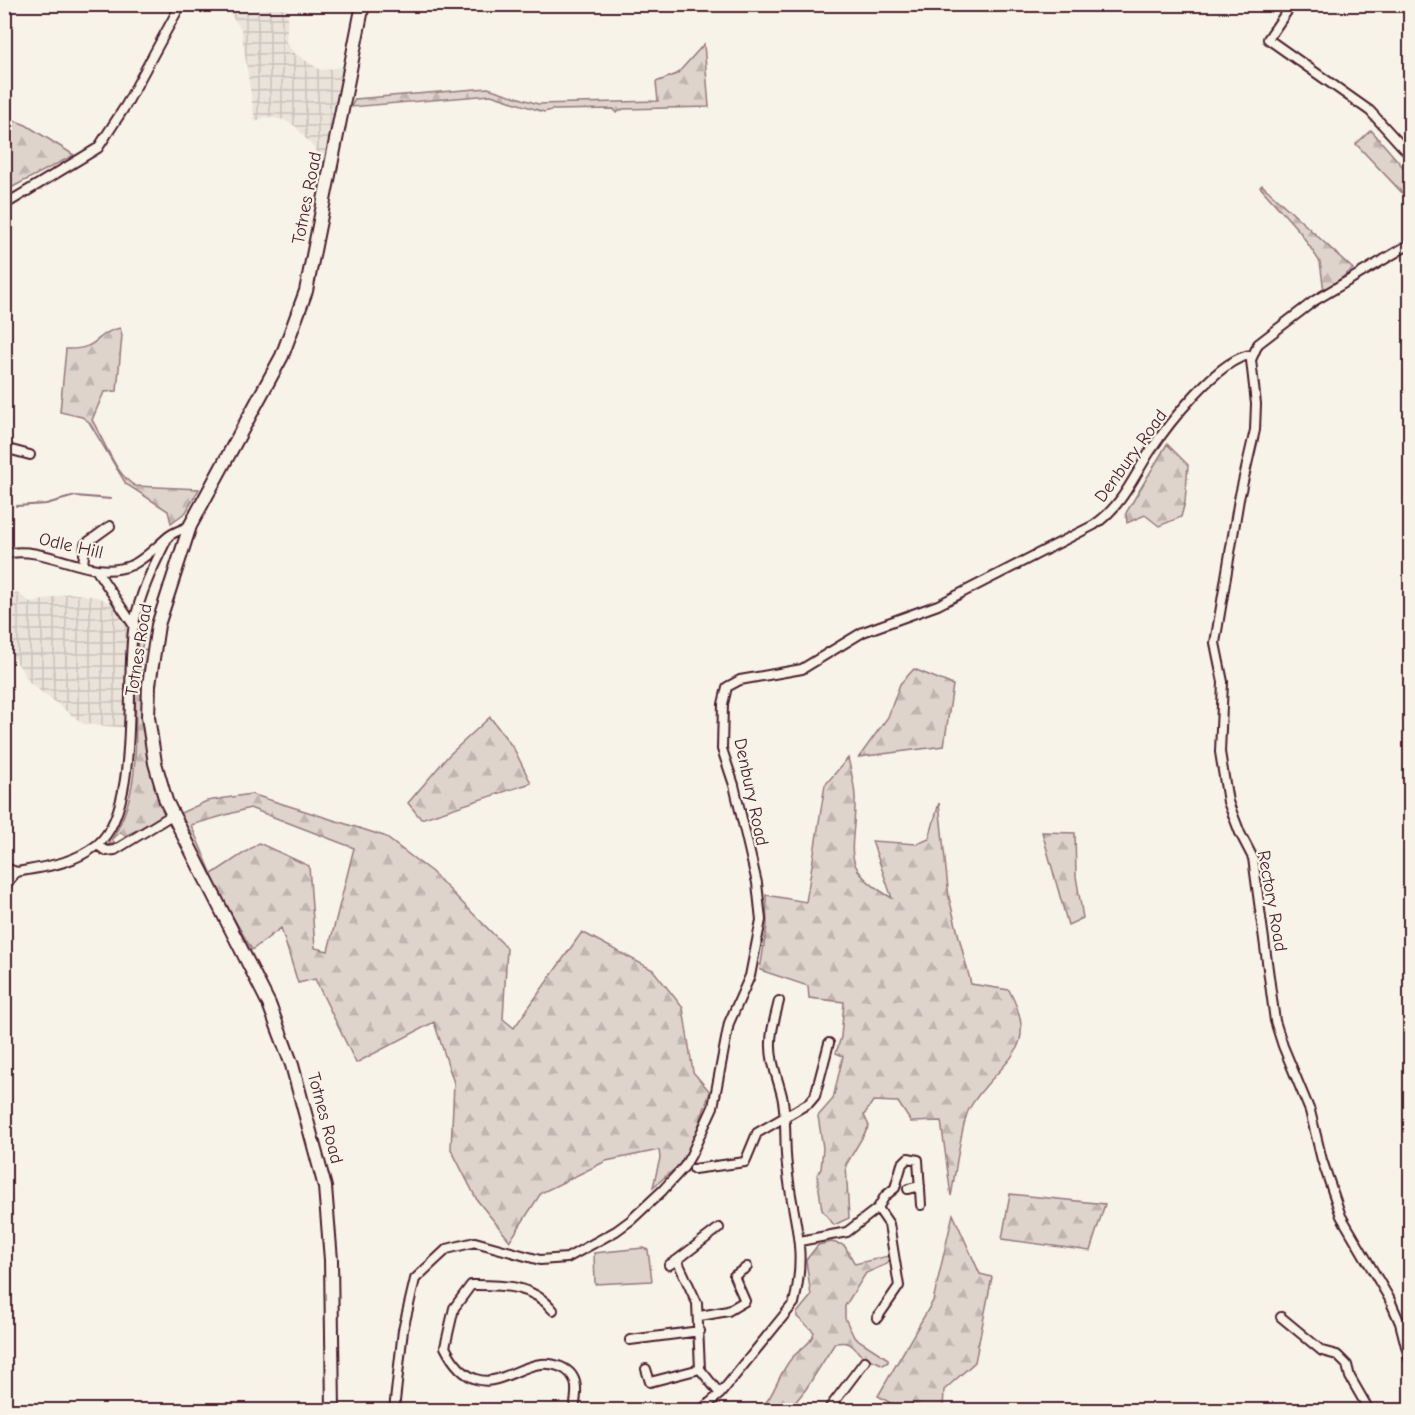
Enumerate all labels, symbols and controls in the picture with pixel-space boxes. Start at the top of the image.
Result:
street label: Totnes Road [288,150,326,246]
street label: Denbury Road [1090,406,1172,506]
street label: Odle Hill [37,528,105,564]
street label: Totnes Road [121,602,157,698]
street label: Denbury Road [729,736,773,848]
street label: Rectory Road [1253,849,1291,953]
street label: Totnes Road [303,1070,347,1166]

